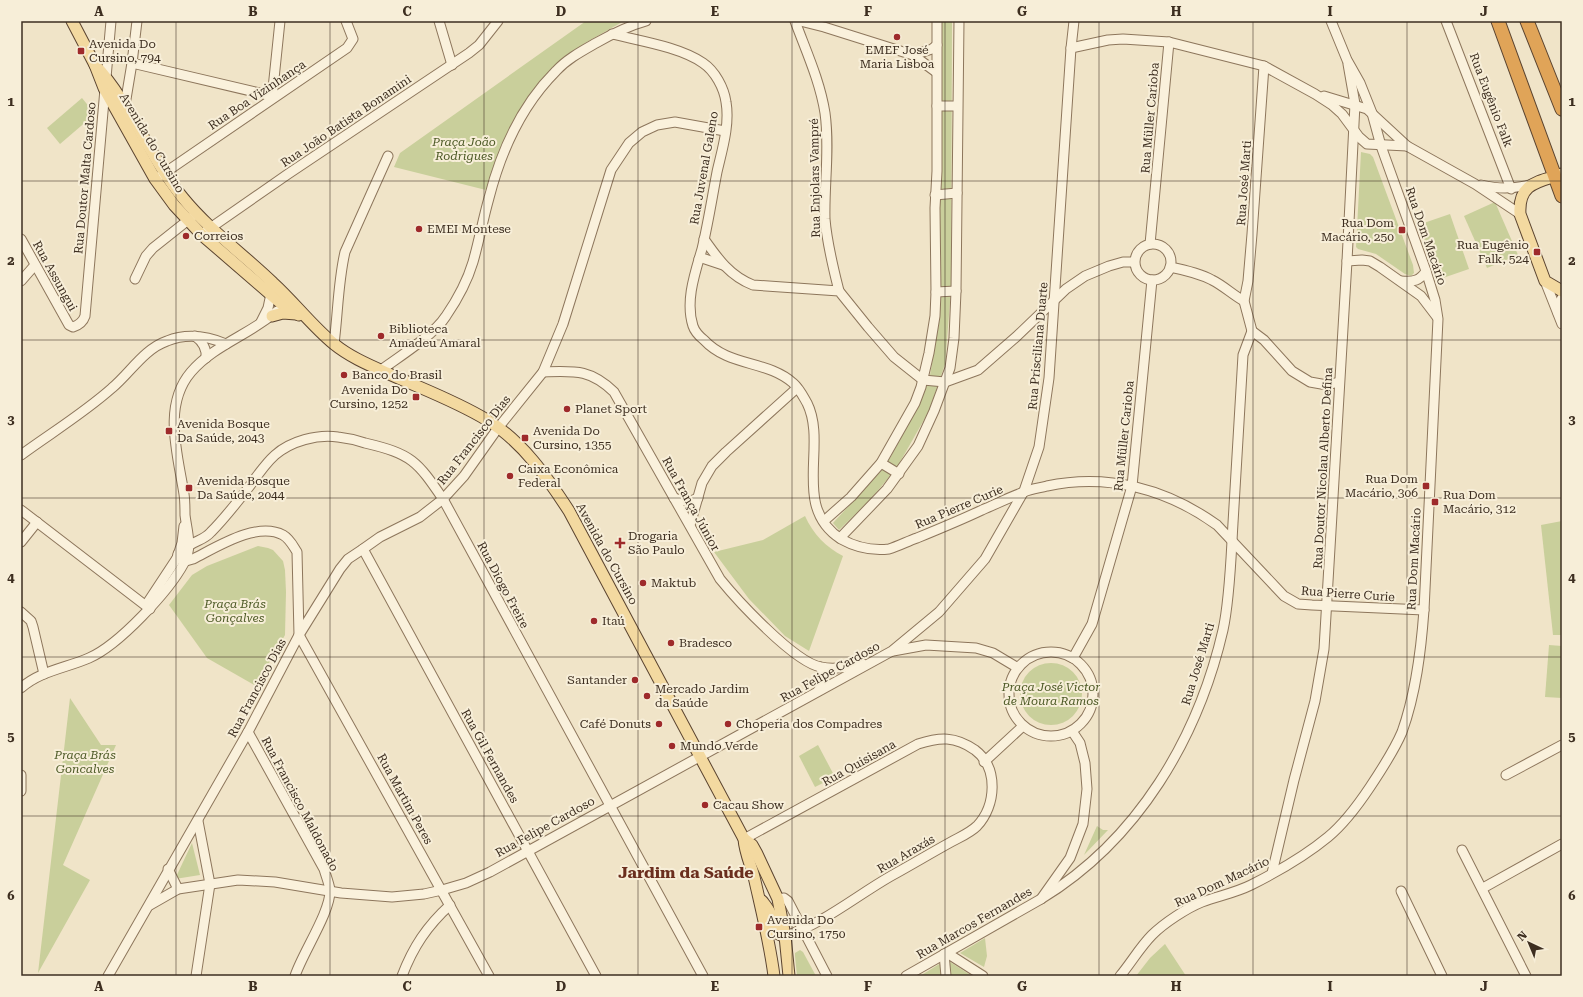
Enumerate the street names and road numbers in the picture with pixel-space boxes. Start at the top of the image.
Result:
street label: Rua Eugênio Falk [1467,51,1516,149]
street label: Rua Boa Vizinhança [206,57,309,133]
street label: Rua Müller Carioba [1138,61,1162,174]
street label: Rua João Batista Bonamini [278,72,414,170]
street label: Avenida do Cursino [117,91,187,195]
street label: Rua Doutor Malta Cardoso [71,101,99,255]
street label: Rua Juvenal Galeno [687,110,721,226]
street label: Rua Enjolars Vampré [807,118,823,238]
street label: Rua José Marti [1234,140,1254,226]
street label: Rua Dom Macário [1403,185,1449,287]
street label: Rua Assungui [30,238,80,314]
street label: Rua Prisciliana Duarte [1025,281,1051,411]
street label: Rua Doutor Nicolau Alberto Defina [1311,366,1335,569]
street label: Rua Müller Carioba [1111,379,1137,492]
street label: Rua Francisco Dias [435,392,514,488]
street label: Rua França Júnior [659,454,723,554]
street label: Rua Pierre Curie [913,482,1005,532]
street label: Avenida do Cursino [573,501,641,607]
street label: Rua Dom Macário [1404,507,1424,611]
street label: Rua Diogo Freire [474,539,532,631]
street label: Rua Pierre Curie [1301,584,1396,604]
street label: Rua José Marti [1179,621,1217,707]
street label: Rua Francisco Dias [225,636,289,740]
street label: Rua Felipe Cardoso [778,639,882,705]
street label: Rua Gil Fernandes [458,707,522,806]
street label: Rua Francisco Maldonado [259,734,341,874]
street label: Rua Quisisana [820,737,899,789]
street label: Rua Martim Peres [374,751,436,847]
street label: Rua Felipe Cardoso [493,794,597,860]
street label: Rua Araxás [875,832,938,876]
street label: Rua Dom Macário [1172,854,1272,910]
street label: Rua Marcos Fernandes [914,884,1034,962]

